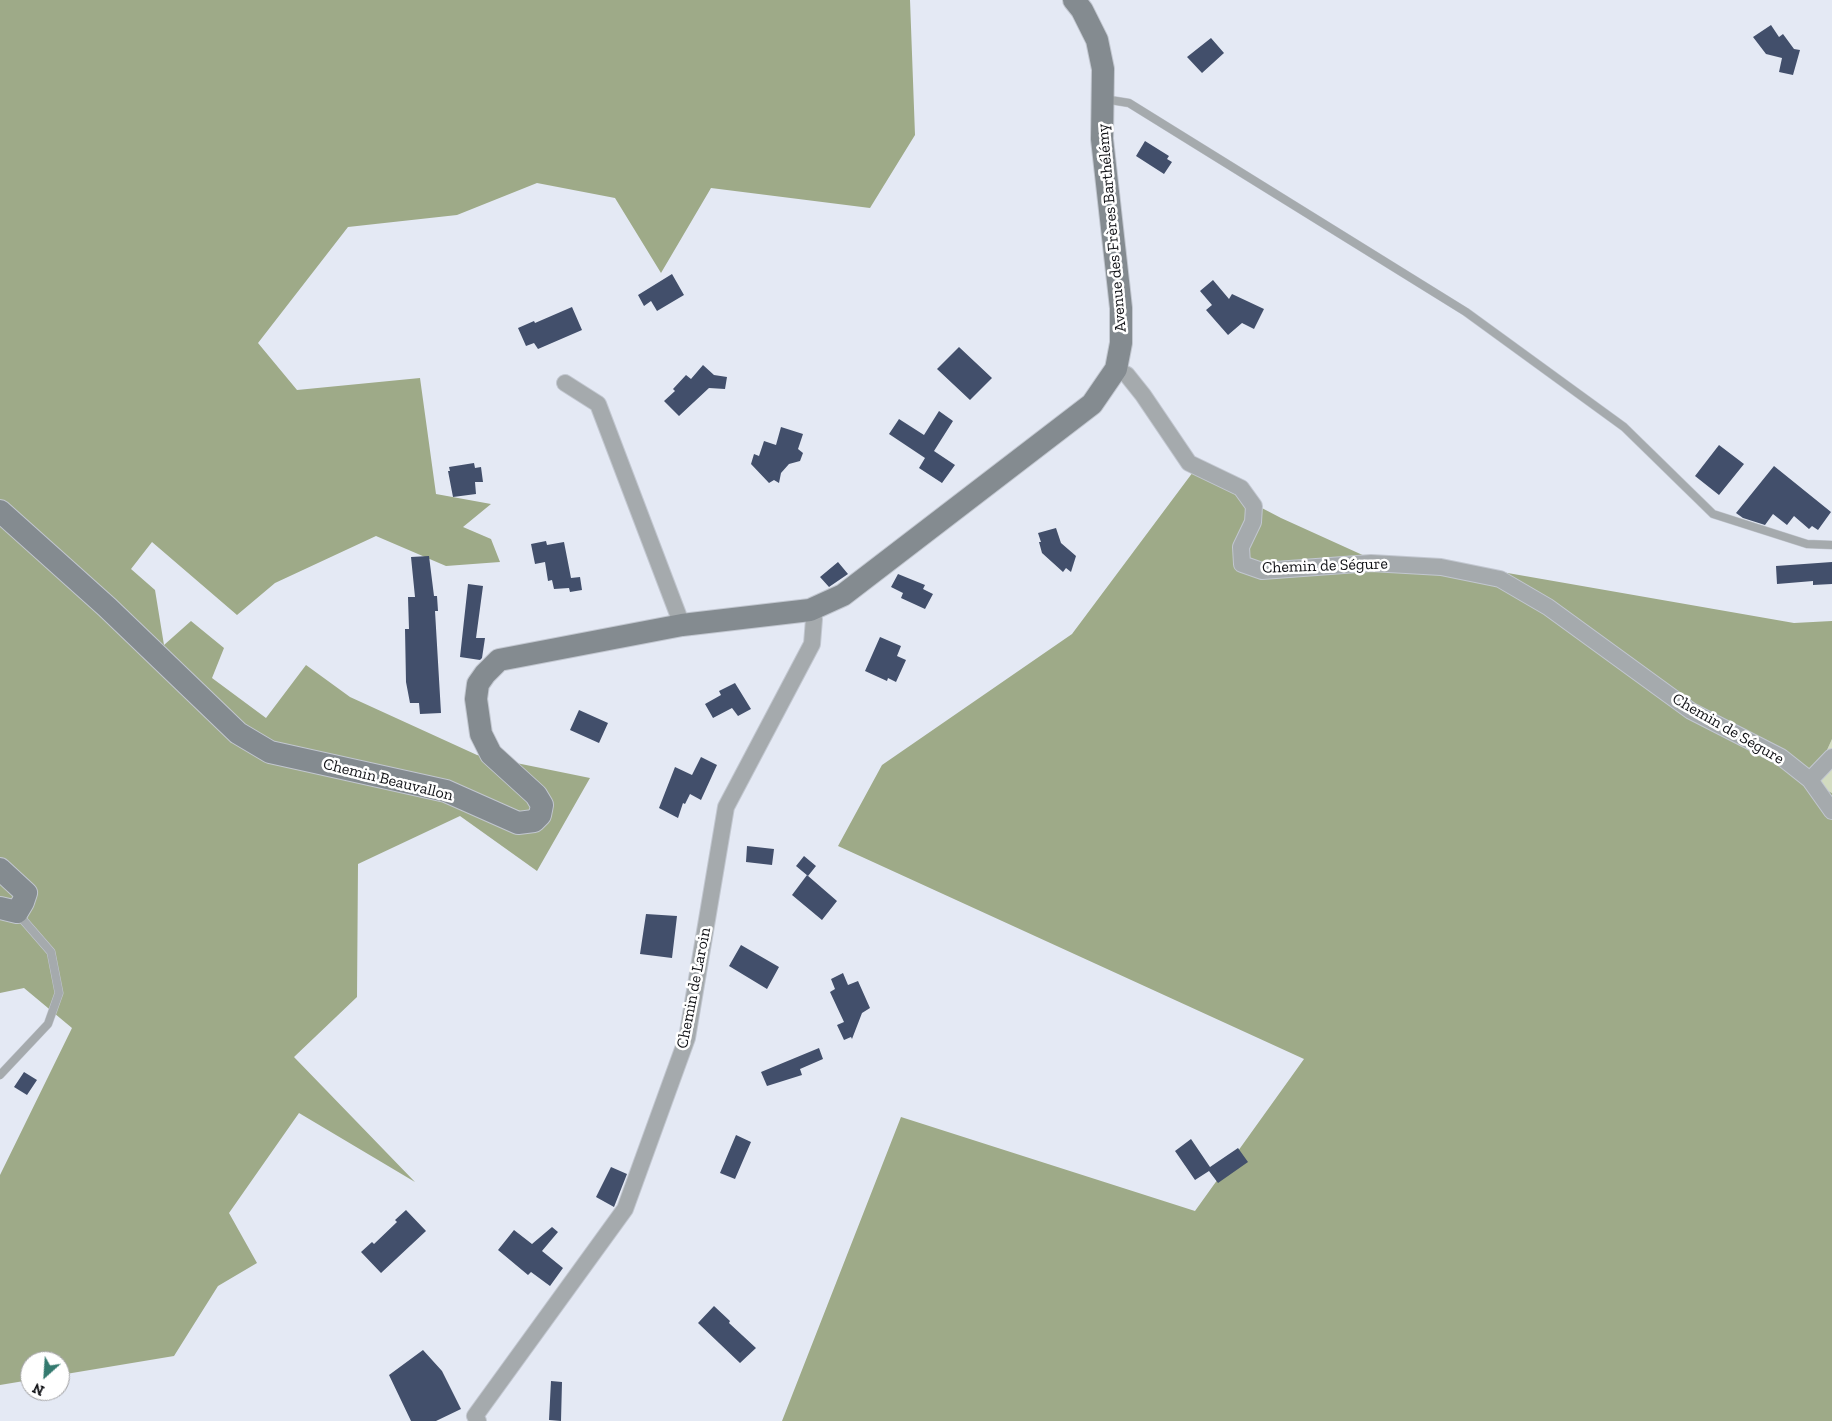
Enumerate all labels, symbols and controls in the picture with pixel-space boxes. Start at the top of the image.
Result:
street label: Avenue des Frères Barthélémy [1093,123,1131,333]
street label: Chemin de Ségure [1262,554,1388,578]
street label: Chemin de Ségure [1669,689,1787,769]
street label: Chemin Beauvallon [321,755,455,805]
street label: Chemin de Laroin [673,926,715,1050]
north arrow [20,1351,70,1401]
text: N [30,1379,47,1399]

